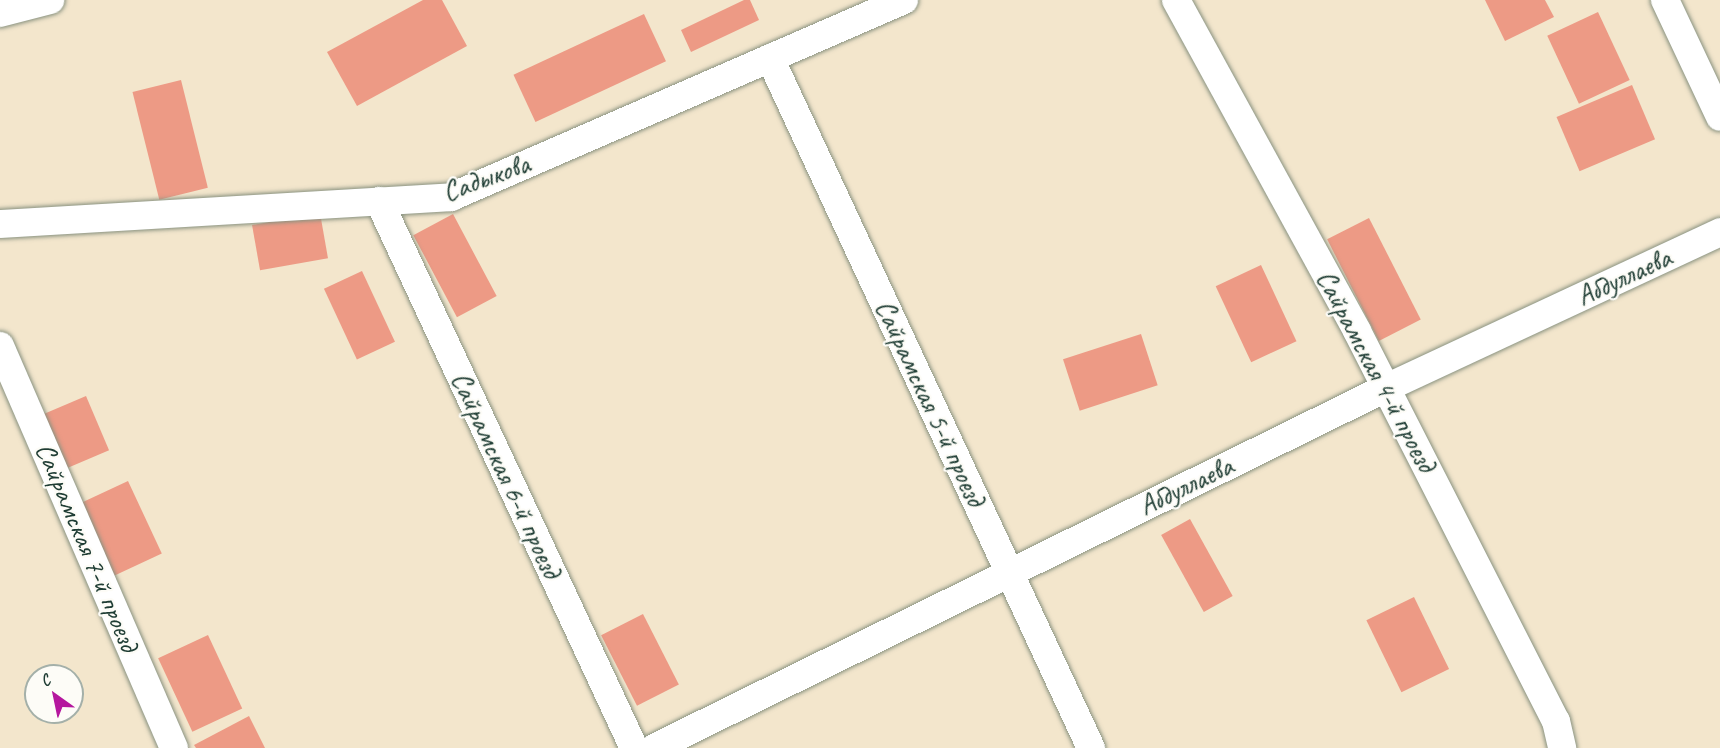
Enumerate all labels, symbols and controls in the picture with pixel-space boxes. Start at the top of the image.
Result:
street label: Садыкова [438,147,534,209]
street label: Абдуллаева [1571,241,1677,313]
street label: Сайрамская 4-й проезд [1309,265,1443,477]
street label: Сайрамская 5-й проезд [868,295,992,511]
street label: Сайрамская 6-й проезд [444,367,568,583]
street label: Сайрамская 7-й проезд [28,438,146,656]
street label: Абдуллаева [1134,449,1238,523]
north arrow [24,664,84,724]
text: С [37,670,54,691]

